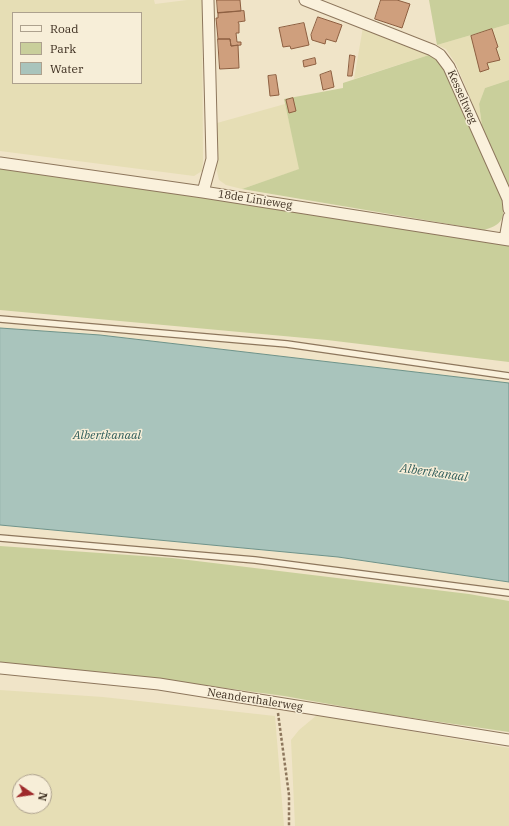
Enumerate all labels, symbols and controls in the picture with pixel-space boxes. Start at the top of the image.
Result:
legend [12,12,142,84]
text: Road [50,21,79,36]
text: Park [50,41,76,56]
text: Water [50,61,83,76]
street label: Kesseltweg [444,68,480,126]
street label: 18de Linieweg [217,188,293,212]
water label: Albertkanaal [73,429,141,443]
water label: Albertkanaal [399,461,469,485]
street label: Neanderthalerweg [206,686,304,714]
north arrow [12,774,52,814]
text: N [35,791,51,802]

